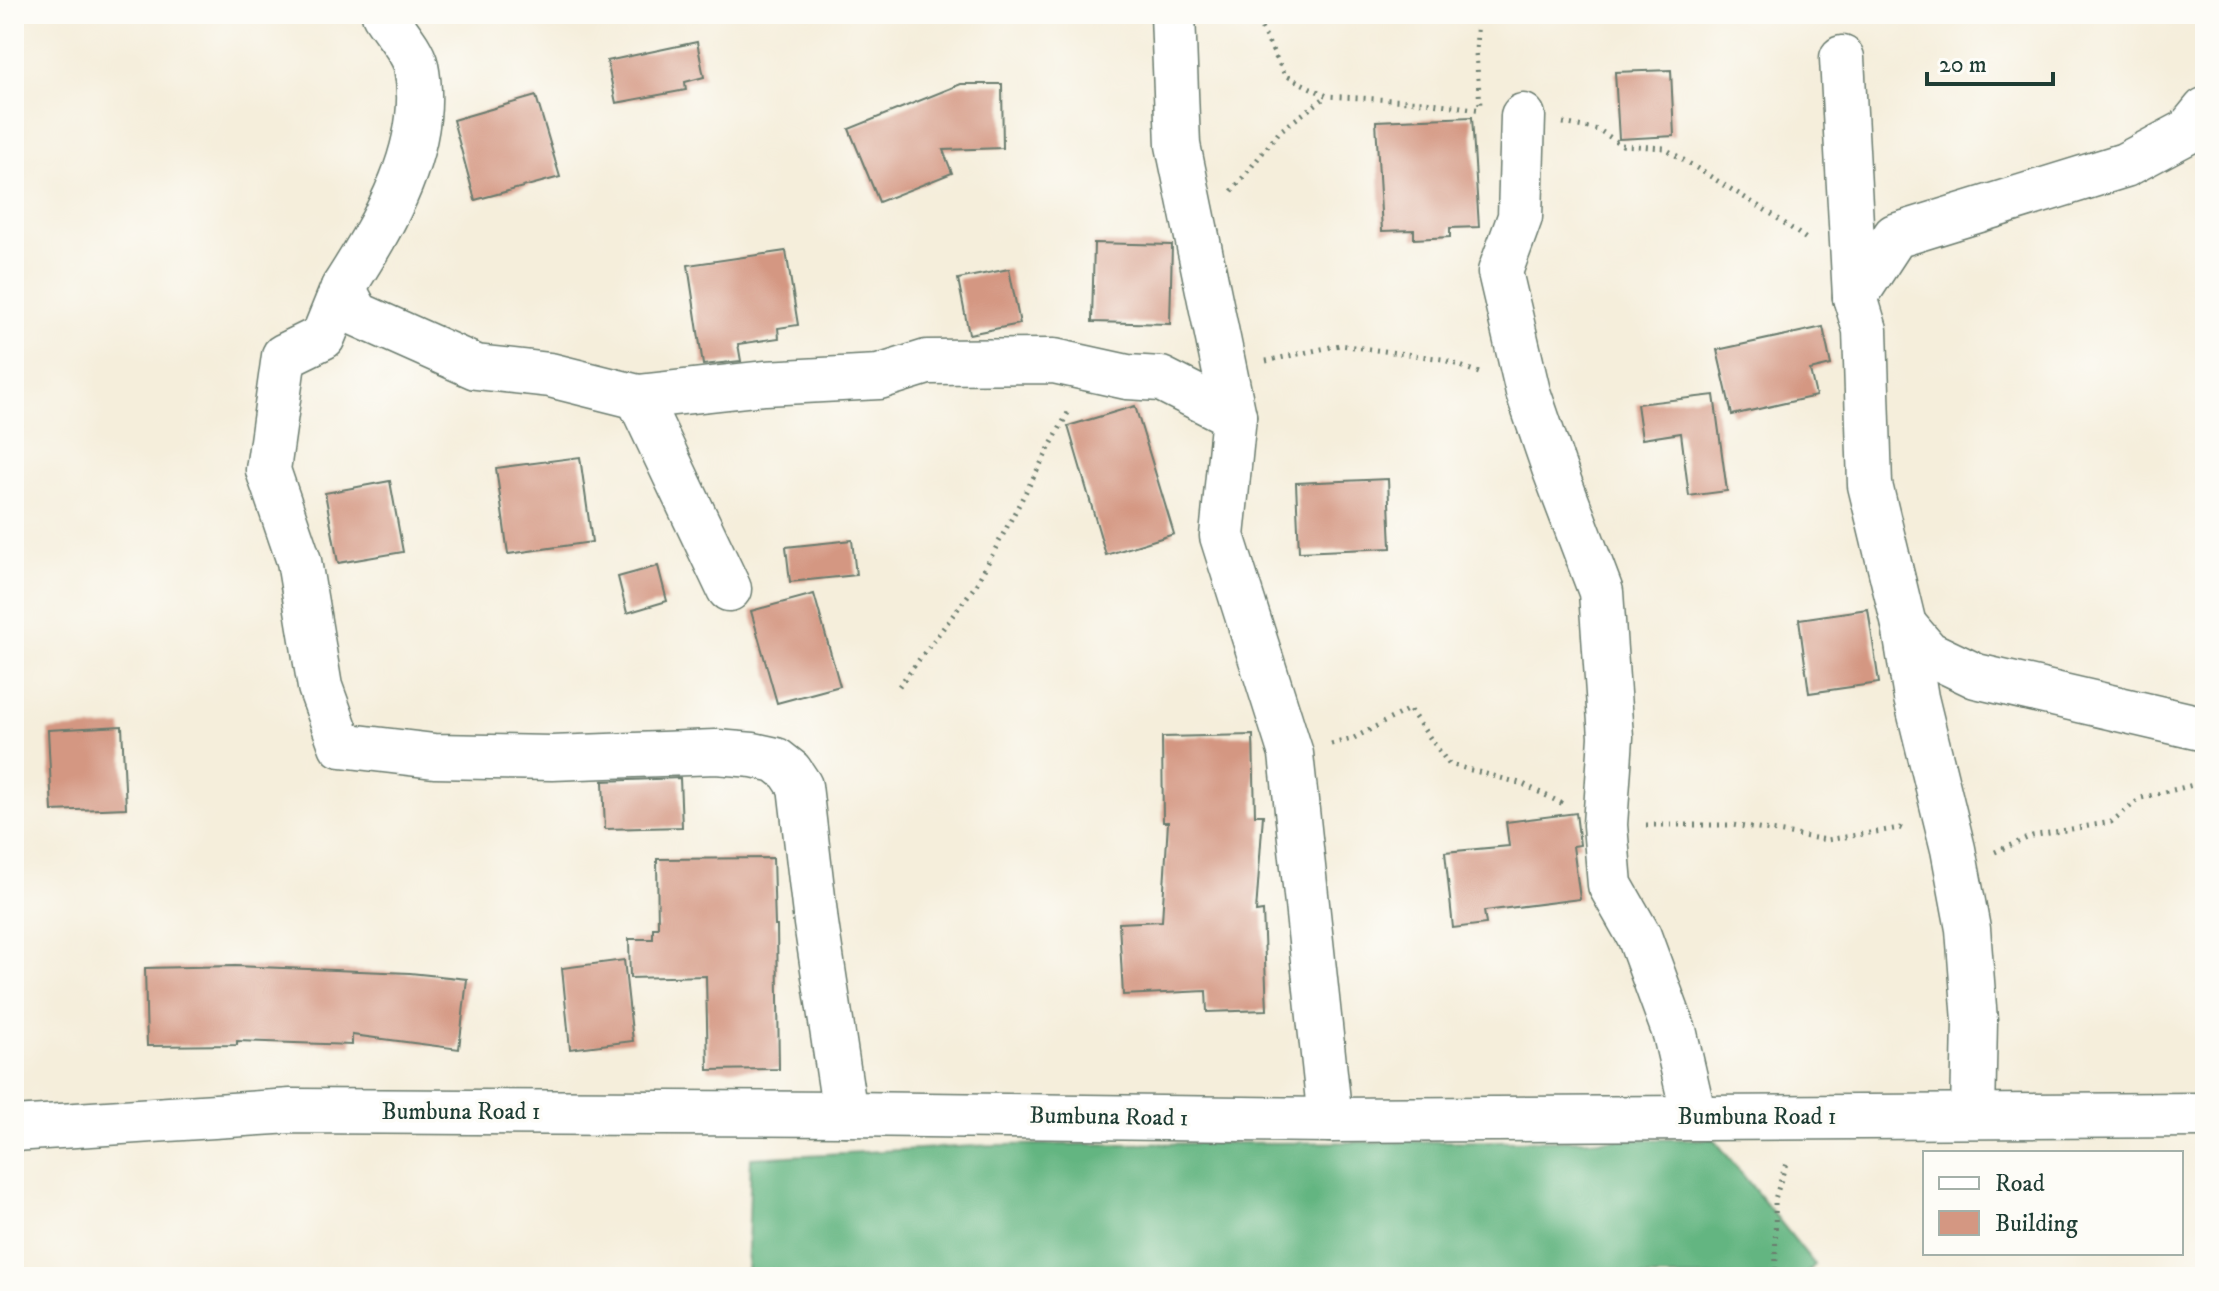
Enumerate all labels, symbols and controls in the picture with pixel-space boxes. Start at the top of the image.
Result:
scale bar [1927,36,2053,86]
text: 20 m [1939,50,1987,80]
street label: Bumbuna Road 1 [381,1097,541,1127]
street label: Bumbuna Road 1 [1029,1101,1189,1133]
street label: Bumbuna Road 1 [1677,1102,1837,1132]
legend [1923,1151,2183,1255]
text: Road [1995,1169,2045,1199]
text: Building [1995,1209,2078,1239]

